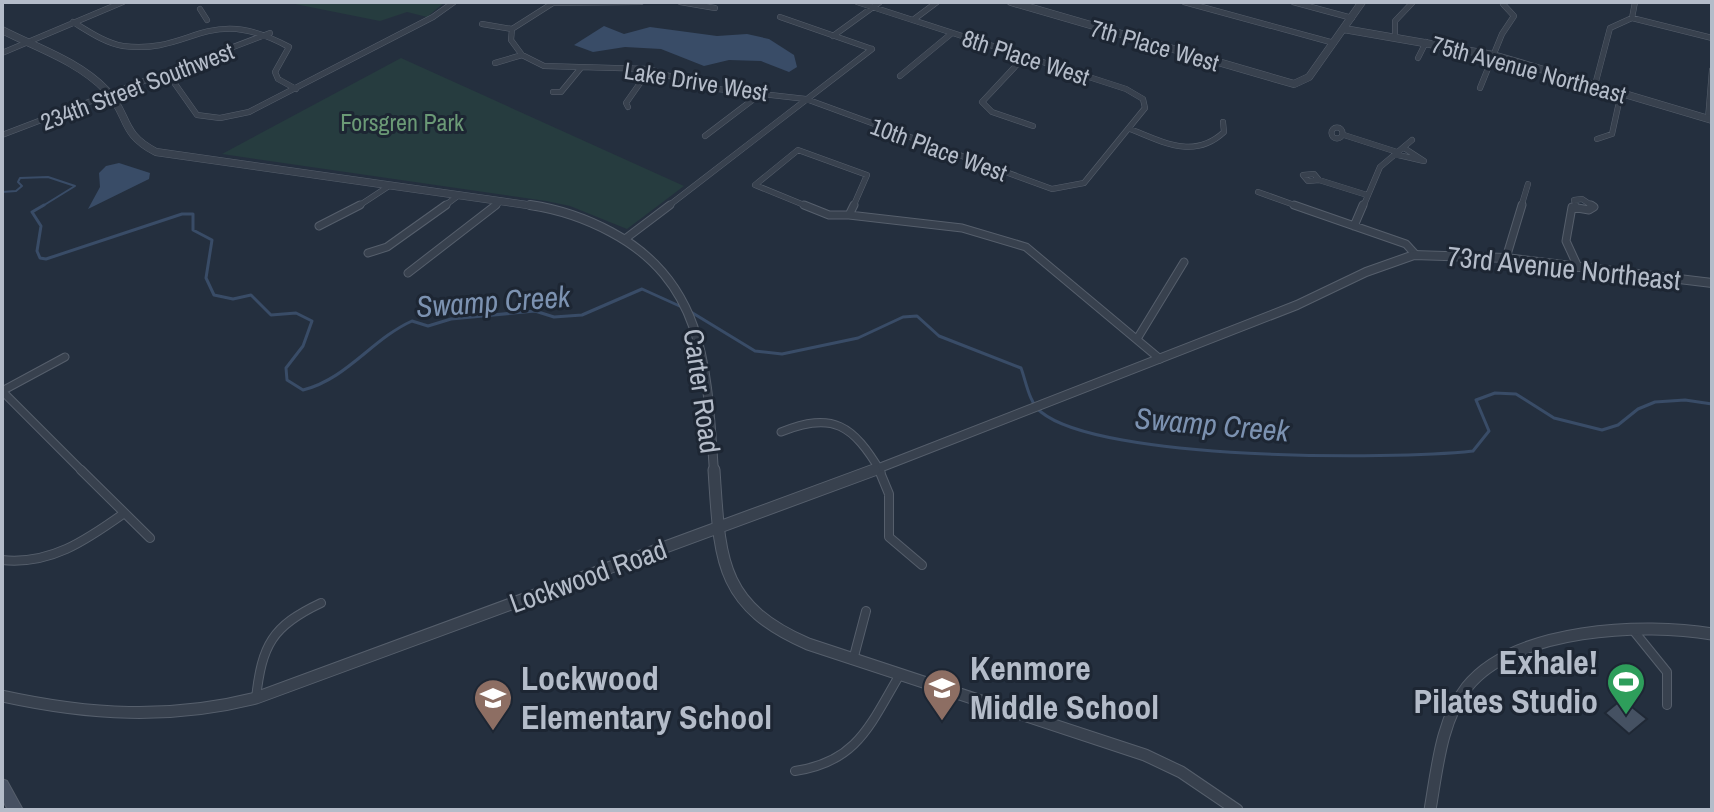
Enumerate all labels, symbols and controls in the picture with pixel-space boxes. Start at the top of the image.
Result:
street label: 7th Place West [1087,11,1223,79]
street label: 8th Place West [958,21,1094,93]
street label: 75th Avenue Northeast [1428,28,1630,110]
street label: 234th Street Southwest [36,34,239,138]
street label: Lake Drive West [622,54,771,108]
park label: Forsgren Park [340,106,464,138]
street label: 10th Place West [866,110,1012,189]
street label: 73rd Avenue Northeast [1445,237,1683,299]
water label: Swamp Creek [415,276,573,326]
street label: Carter Road [674,326,730,456]
water label: Swamp Creek [1133,397,1292,451]
street label: Lockwood Road [504,530,672,622]
place label: Exhale! Pilates Studio [1414,639,1598,724]
place label: Kenmore Middle School [970,645,1159,730]
place label: Lockwood Elementary School [521,655,772,740]
sports icon: Exhale! Pilates Studio [1605,661,1647,716]
school or university icon: Kenmore Middle School [921,667,963,722]
school or university icon: Lockwood Elementary School [472,677,514,732]

